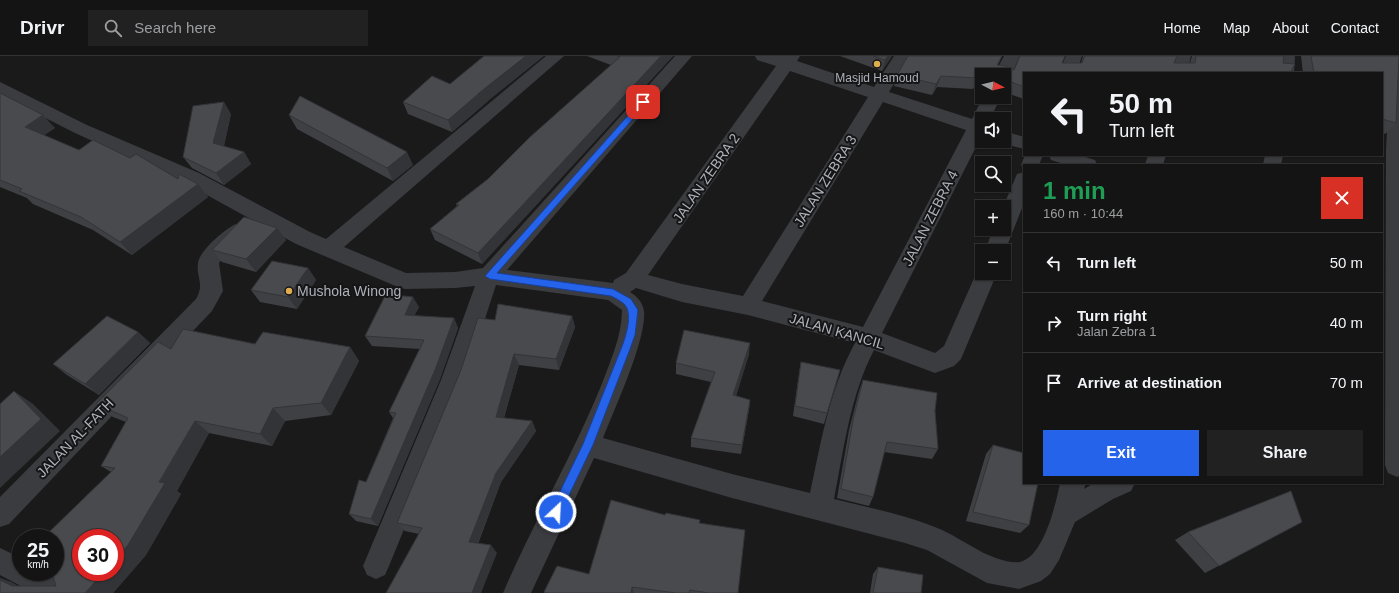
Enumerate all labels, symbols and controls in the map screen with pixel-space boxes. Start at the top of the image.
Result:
search box [88,10,368,46]
text: Drivr [20,17,64,38]
icon: search [102,17,124,39]
text: Search here [134,19,216,36]
text: Home [1164,20,1201,36]
text: Map [1223,20,1250,36]
text: About [1272,20,1309,36]
text: Contact [1331,20,1379,36]
marker: Masjid Hamoud [872,59,882,69]
north arrow [975,68,1011,104]
map controls [975,68,1011,280]
place label: Masjid Hamoud [835,71,919,85]
pin [626,85,660,119]
icon: left [1043,88,1095,140]
text: 50 m [1109,88,1173,119]
icon: arrive [632,91,654,113]
button: sound [975,112,1011,148]
text: Turn left [1109,121,1174,141]
street label: JALAN ZEBRA 2 [669,130,743,226]
street label: JALAN ZEBRA 3 [790,132,860,230]
button: search [975,156,1011,192]
street label: JALAN ZEBRA 4 [899,167,961,268]
text: 1 min [1043,177,1106,204]
button: close [1321,177,1363,219]
button: + [975,200,1011,236]
text: 160 m · 10:44 [1043,206,1123,221]
button: − [975,244,1011,280]
icon: left [1043,252,1065,274]
text: Turn left [1077,254,1136,271]
text: 50 m [1330,254,1363,271]
place label: Mushola Winong [297,283,401,299]
marker: Mushola Winong [284,286,294,296]
text: Turn right [1077,307,1147,324]
street label: JALAN KANCIL [788,310,887,352]
icon: right [1043,312,1065,334]
text: 40 m [1330,314,1363,331]
text: Jalan Zebra 1 [1077,324,1157,339]
icon: arrive [1043,372,1065,394]
text: Arrive at destination [1077,374,1222,391]
text: 70 m [1330,374,1363,391]
street label: JALAN AL-FATH [33,395,117,481]
button: Exit [1043,430,1199,476]
button: Share [1207,430,1363,476]
position arrow [535,491,577,533]
speed limit sign: 30 [72,529,124,581]
text: 25 [27,539,49,561]
text: km/h [27,559,49,570]

